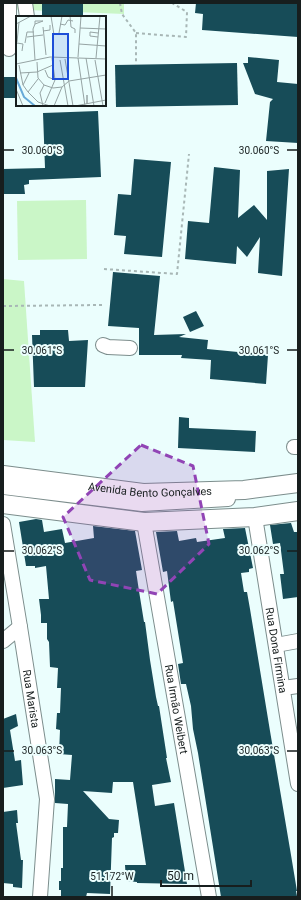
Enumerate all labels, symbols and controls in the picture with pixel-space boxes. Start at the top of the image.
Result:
inset map [16,16,106,106]
text: 30.060°S [22,145,62,156]
text: 30.060°S [239,145,279,156]
text: 30.061°S [22,345,62,356]
text: 30.061°S [239,345,279,356]
street label: Avenida Bento Gonçalves [87,480,212,500]
text: 30.062°S [22,545,62,556]
text: 30.062°S [239,545,279,556]
street label: Rua Dona Firmina [263,606,289,694]
street label: Rua Irmão Weibert [162,663,190,755]
street label: Rua Marista [20,669,42,729]
text: 30.063°S [22,745,62,756]
text: 30.063°S [239,745,279,756]
scale bar [161,862,251,888]
text: 50 m [167,869,194,883]
text: 51.172°W [90,871,134,882]

